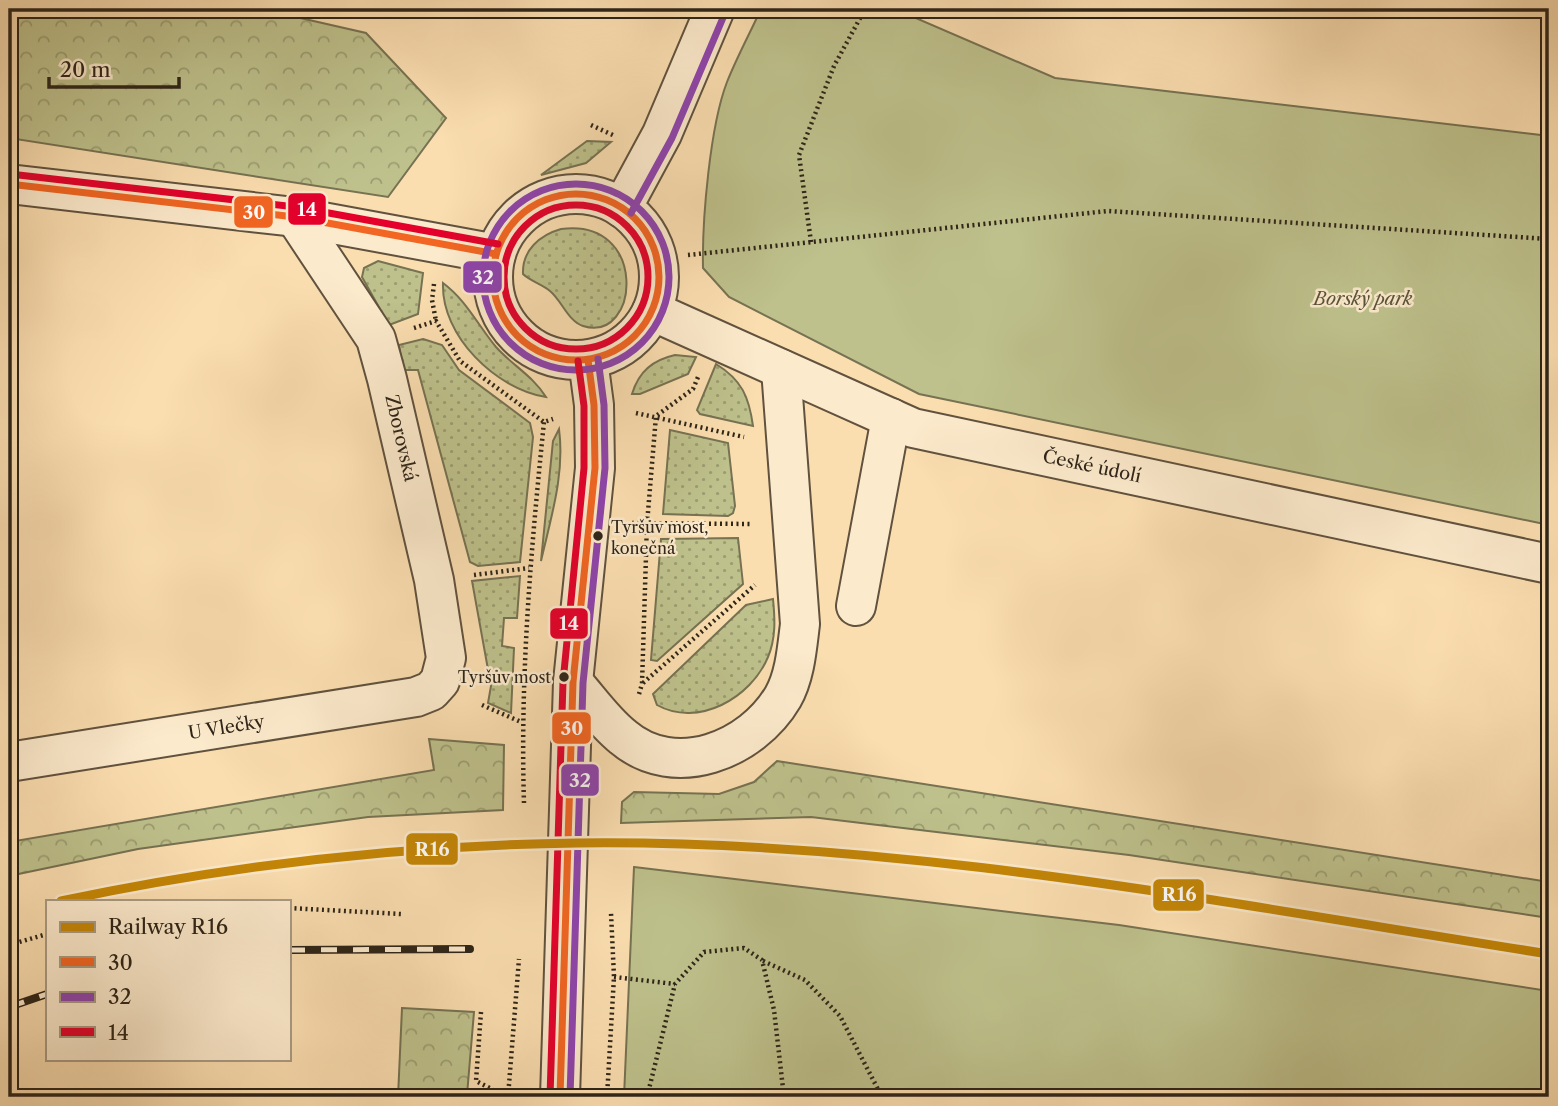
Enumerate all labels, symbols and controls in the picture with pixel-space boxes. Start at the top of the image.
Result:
scale bar [49,46,178,90]
text: 20 m [60,57,111,82]
line badge: 14 [287,192,327,226]
line badge: 30 [233,195,274,229]
text: 14 [297,198,317,221]
text: 30 [243,201,265,224]
line badge: 32 [462,260,503,294]
text: 32 [472,266,494,289]
park label: Borský park [1312,288,1413,310]
street label: Zborovská [380,392,422,484]
street label: České údolí [1041,443,1144,488]
place label: Tyršův most, konečná [611,517,709,558]
marker: Tyršův most, konečná [591,529,605,543]
line badge: 14 [549,607,589,640]
text: 14 [559,612,579,635]
place label: Tyršův most [458,667,551,687]
marker: Tyršův most [557,670,571,684]
street label: U Vlečky [187,710,267,744]
line badge: 30 [551,711,592,745]
text: 30 [561,717,583,740]
line badge: 32 [560,763,600,797]
text: 32 [569,769,591,792]
line badge: R16 [405,832,459,866]
text: R16 [414,838,450,861]
line badge: R16 [1152,878,1205,912]
text: R16 [1161,883,1197,906]
legend [46,900,290,1060]
text: Railway R16 [108,914,228,939]
text: 30 [108,950,133,975]
text: 32 [108,984,132,1009]
text: 14 [108,1020,129,1045]

